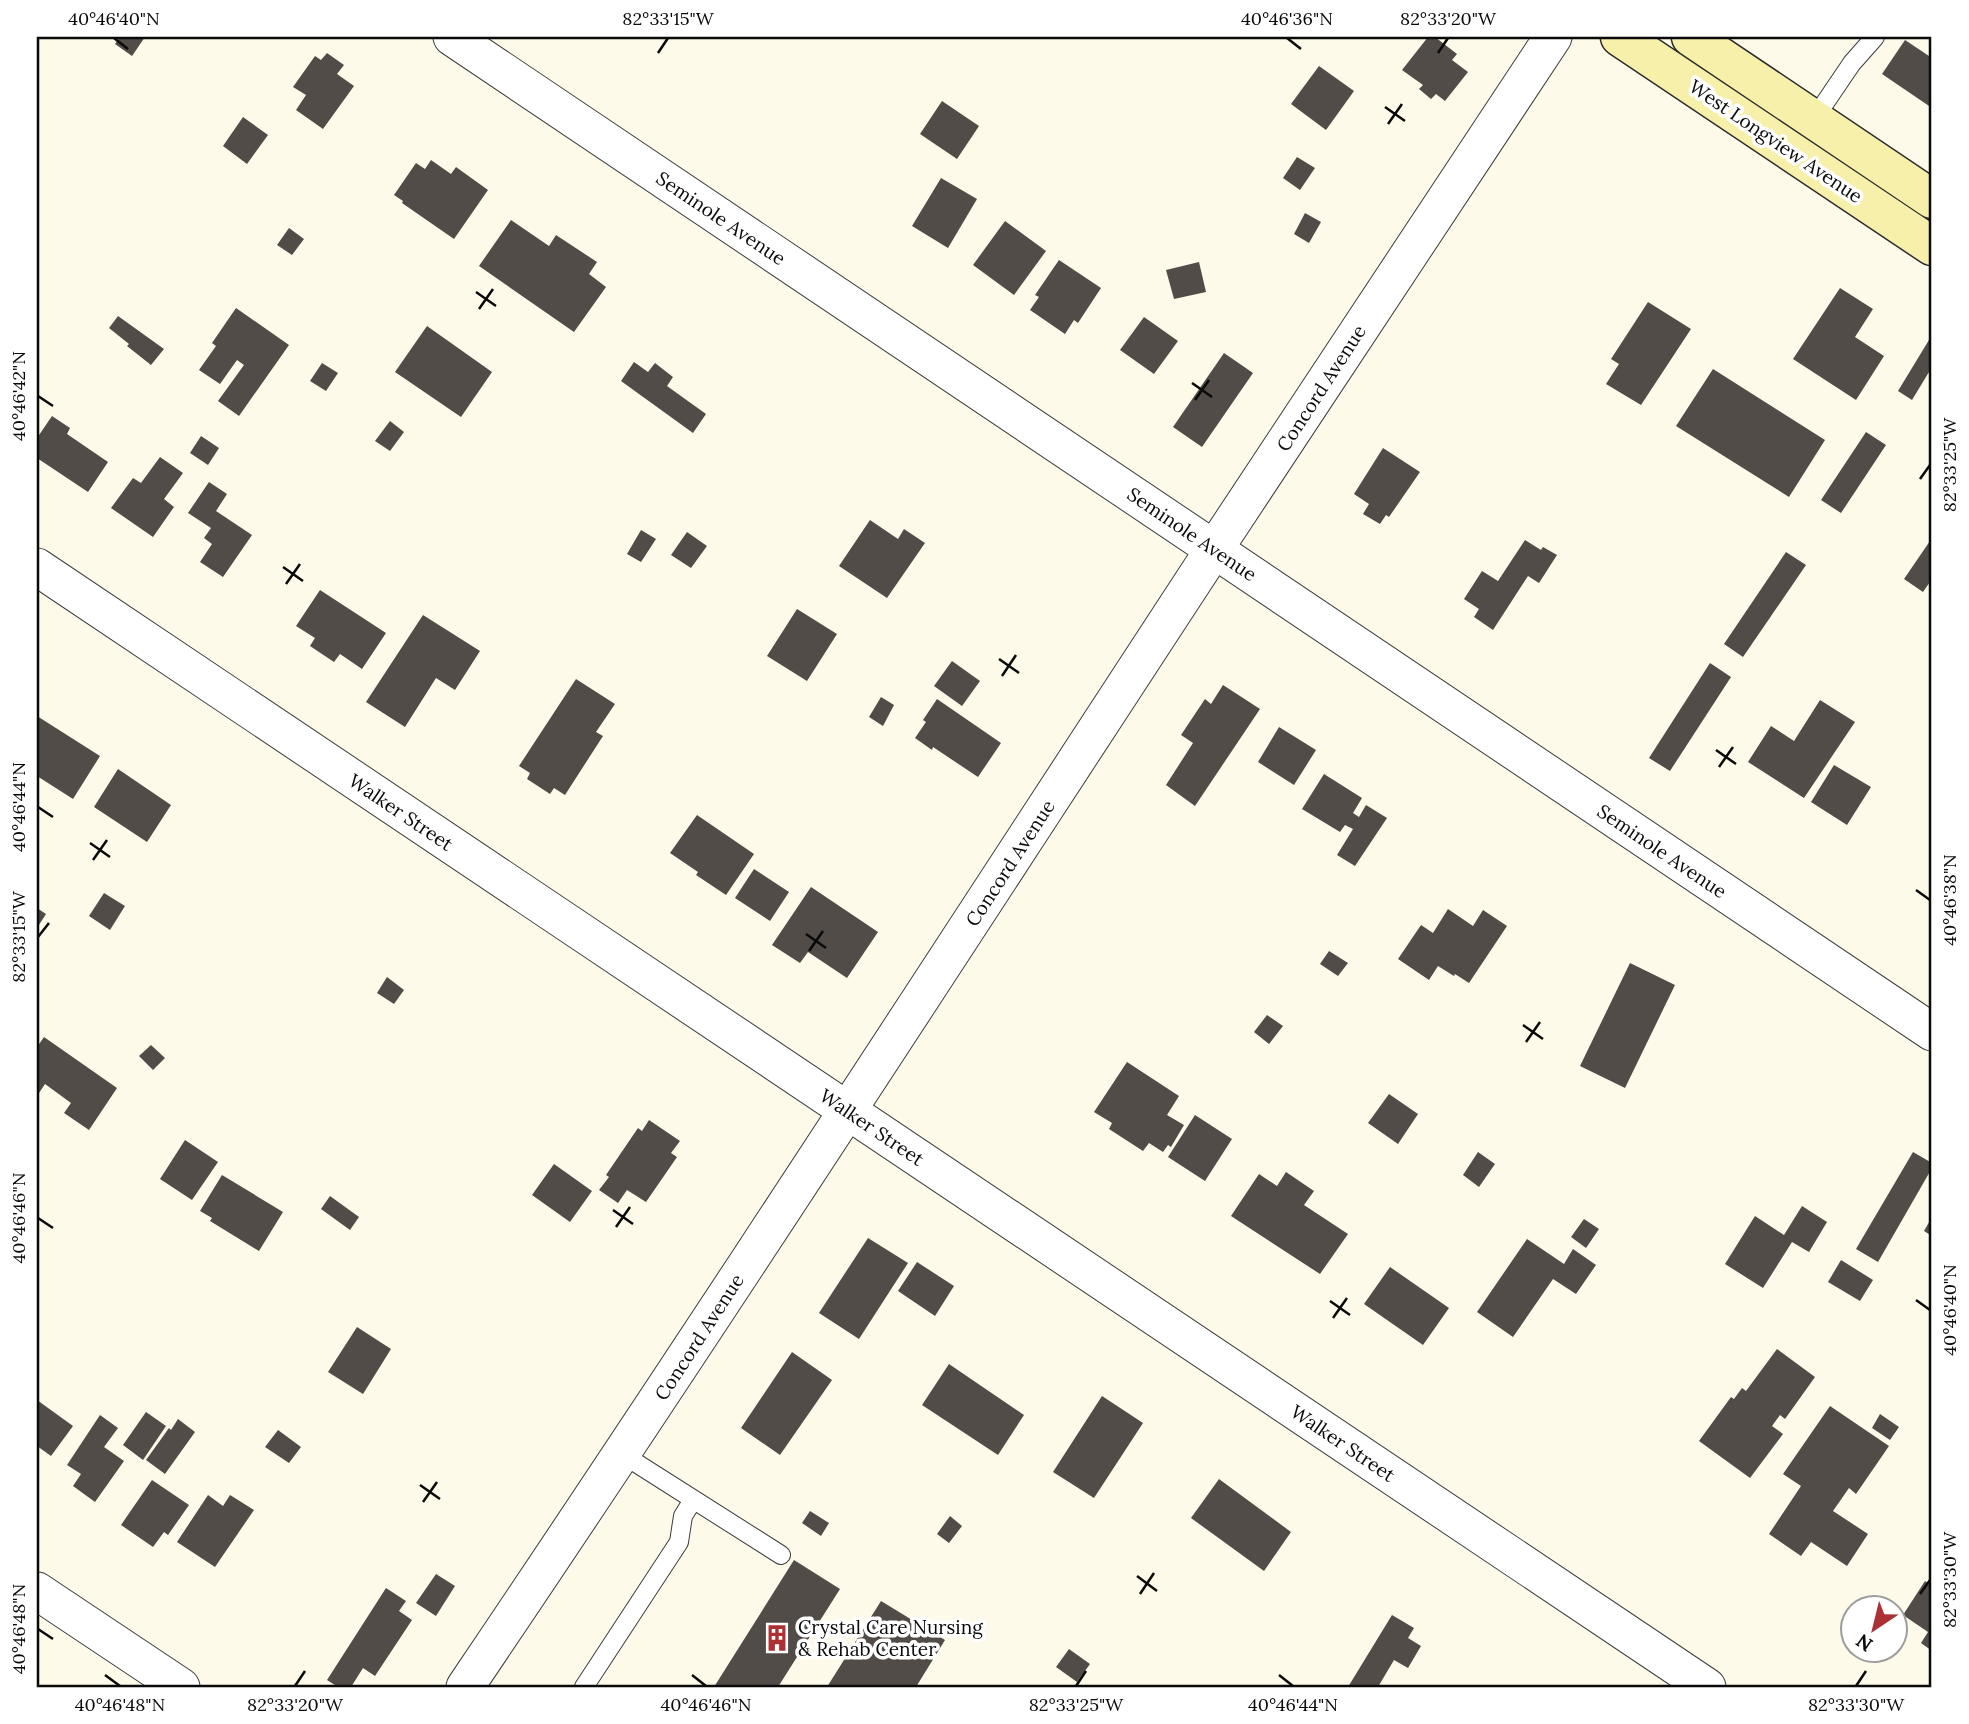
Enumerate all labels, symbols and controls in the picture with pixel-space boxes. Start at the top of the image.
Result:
text: 40°46'40"N [68,7,160,30]
text: 82°33'15"W [622,7,715,30]
text: 40°46'36"N [1241,7,1333,30]
text: 82°33'20"W [1400,7,1497,30]
street label: West Longview Avenue [1685,74,1867,208]
street label: Seminole Avenue [652,166,790,270]
street label: Concord Avenue [1271,320,1371,456]
text: 40°46'42"N [7,351,30,441]
text: 82°33'25"W [1938,417,1961,512]
street label: Seminole Avenue [1123,482,1261,586]
text: 40°46'44"N [7,762,30,852]
street label: Walker Street [344,768,458,856]
street label: Concord Avenue [960,795,1060,931]
street label: Seminole Avenue [1593,799,1731,903]
text: 40°46'38"N [1938,854,1961,946]
text: 82°33'15"W [7,890,30,983]
street label: Walker Street [815,1083,929,1171]
text: 40°46'46"N [7,1173,30,1263]
text: 40°46'40"N [1938,1264,1961,1356]
street label: Concord Avenue [649,1269,749,1405]
street label: Walker Street [1286,1399,1400,1487]
text: 82°33'30"W [1938,1531,1961,1628]
text: 40°46'48"N [7,1584,30,1674]
north arrow [1840,1594,1910,1664]
place label: Crystal Care Nursing & Rehab Center [798,1615,983,1661]
building icon: Crystal Care Nursing & Rehab Center [762,1623,792,1653]
text: N [1851,1629,1877,1657]
text: 40°46'48"N [75,1693,165,1716]
text: 82°33'20"W [247,1693,344,1716]
text: 40°46'46"N [661,1693,751,1716]
text: 82°33'25"W [1029,1693,1124,1716]
text: 40°46'44"N [1248,1693,1338,1716]
text: 82°33'30"W [1808,1693,1905,1716]

